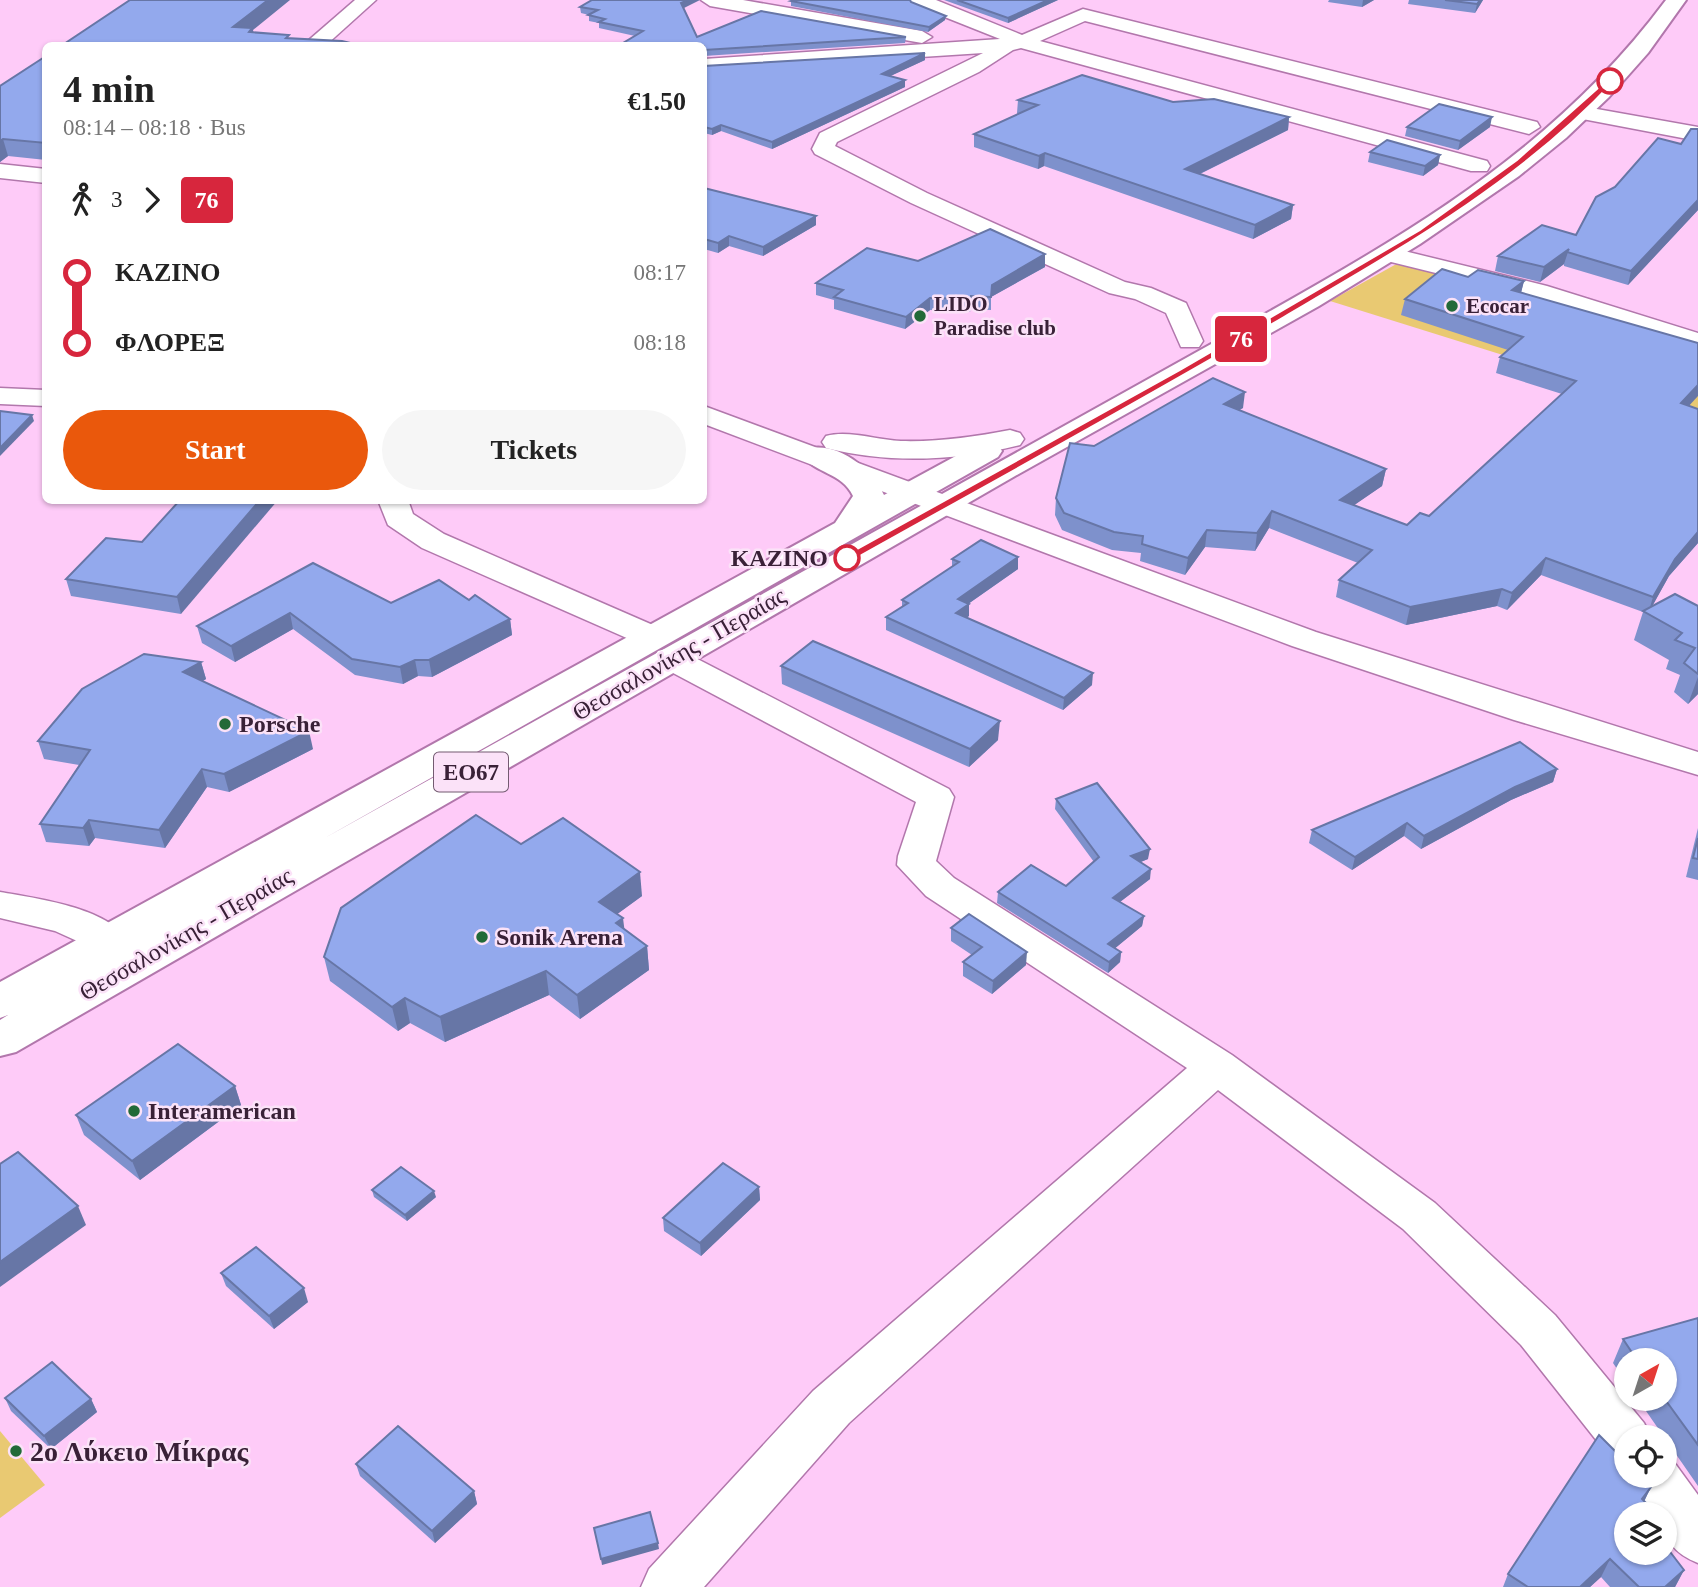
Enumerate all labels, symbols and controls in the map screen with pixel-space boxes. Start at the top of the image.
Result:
text: 4 min [63,68,155,110]
unlabelled marker [1597,68,1623,94]
text: €1.50 [628,87,686,116]
text: 08:14 – 08:18 · Bus [63,115,246,140]
icon: walk [63,181,101,219]
icon: forward [133,181,171,219]
text: 3 [111,187,123,212]
text: 76 [195,187,219,213]
text: ΚΑΖΙΝΟ [115,258,220,287]
text: 08:17 [634,260,686,285]
place label: LIDO Paradise club [934,292,1056,340]
place label: Ecocar [1466,294,1529,318]
marker: Ecocar [1444,298,1460,314]
marker: LIDO Paradise club [912,308,928,324]
line badge: 76 [1210,316,1272,362]
text: 76 [1229,326,1253,352]
text: ΦΛΟΡΕΞ [115,328,225,357]
text: 08:18 [634,330,686,355]
button: Start [63,410,368,490]
button: Tickets [382,410,686,490]
place label: ΚΑΖΙΝΟ [731,545,828,571]
marker: ΚΑΖΙΝΟ [834,545,860,571]
street label: Θεσσαλονίκης - Περαίας [568,582,790,726]
place label: Porsche [239,711,321,737]
marker: Porsche [217,716,233,732]
road number: ΕΟ67 [434,752,508,792]
street label: Θεσσαλονίκης - Περαίας [75,862,297,1006]
place label: Sonik Arena [496,924,623,950]
marker: Sonik Arena [474,929,490,945]
place label: Interamerican [148,1098,296,1124]
marker: Interamerican [126,1103,142,1119]
north arrow [1614,1348,1676,1410]
map controls [1614,1348,1677,1565]
button: locate [1614,1425,1677,1488]
place label: 2ο Λύκειο Μίκρας [30,1436,250,1467]
marker: 2ο Λύκειο Μίκρας [8,1443,24,1459]
button: layers [1614,1502,1677,1565]

